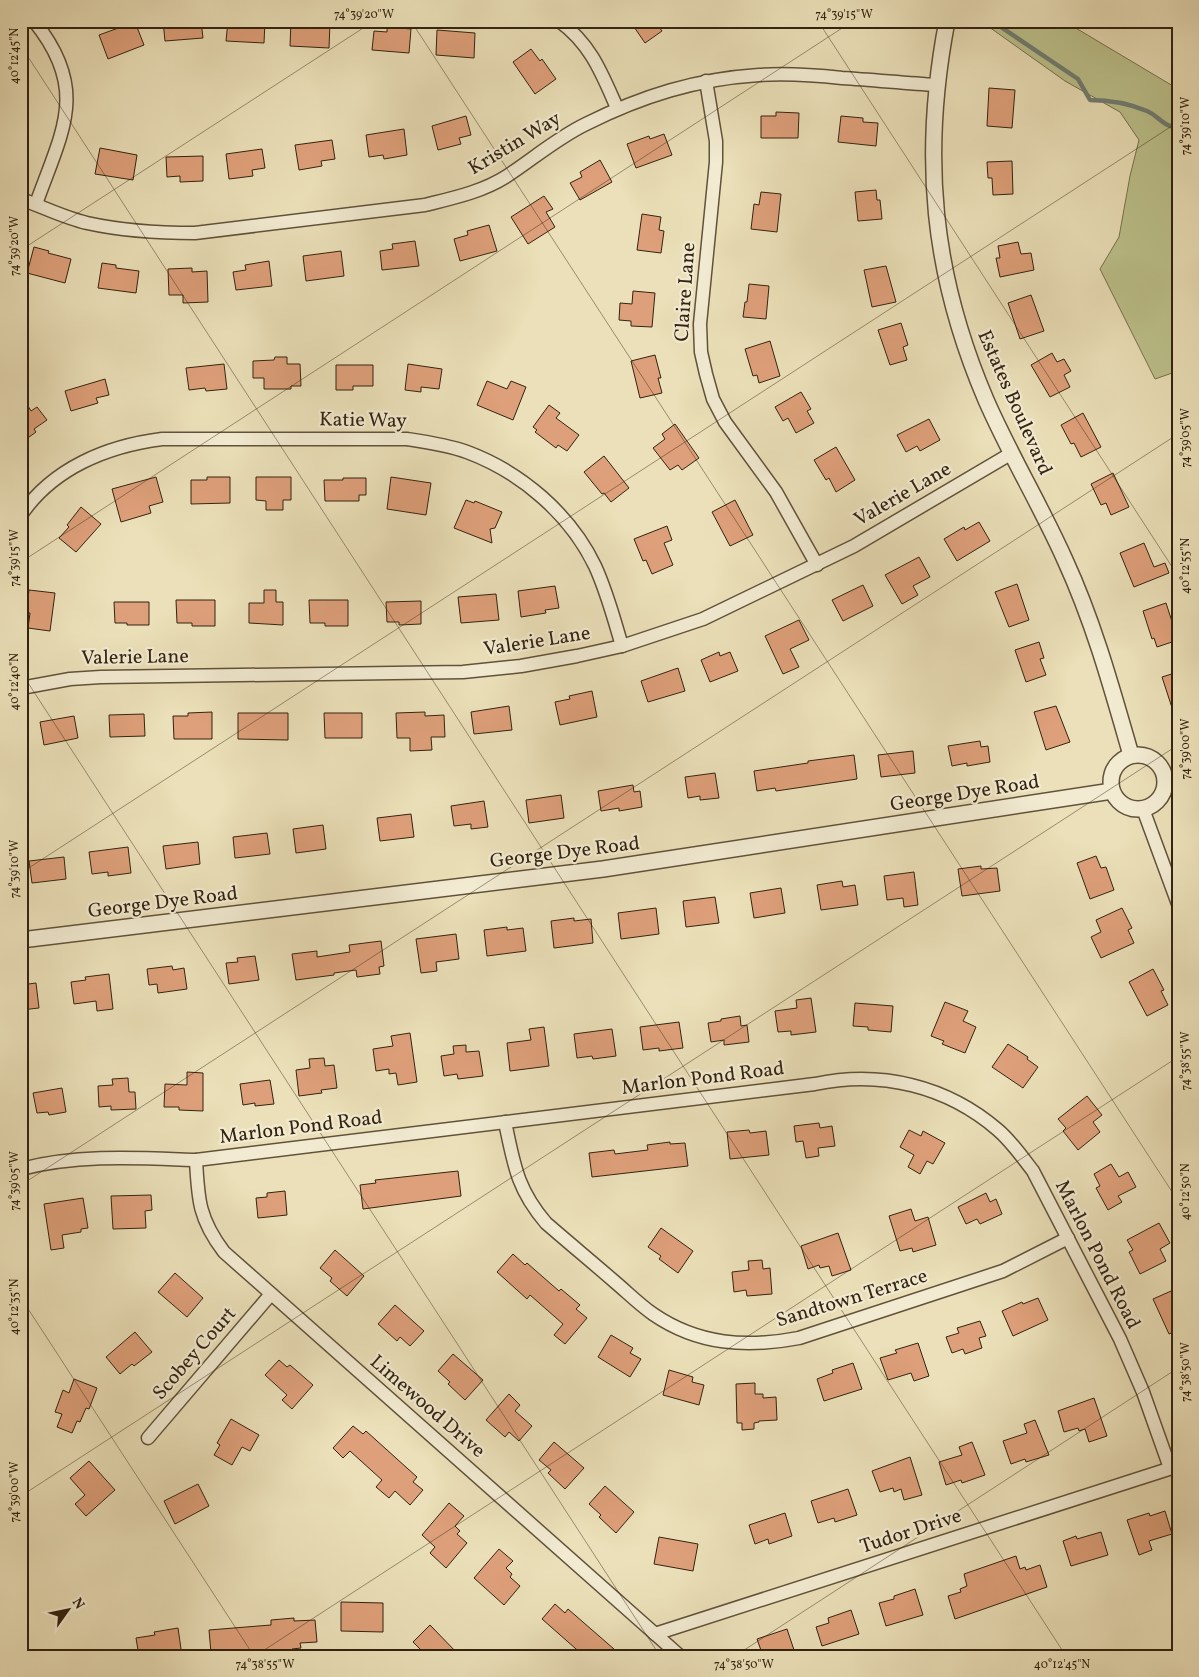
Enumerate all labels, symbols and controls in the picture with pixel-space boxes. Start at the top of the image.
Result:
text: 74°39'20"W [334,7,394,23]
text: 74°39'15"W [815,7,873,23]
text: 40°12'45"N [7,28,23,84]
text: 74°39'10"W [1178,97,1194,155]
street label: Kristin Way [463,105,567,183]
text: 74°39'20"W [7,216,23,276]
street label: Claire Lane [669,241,703,343]
street label: Estates Boulevard [969,326,1059,480]
street label: Katie Way [319,406,407,436]
text: 74°39'05"W [1178,408,1194,468]
street label: Valerie Lane [849,456,957,534]
text: 74°39'15"W [7,529,23,587]
text: 40°12'55"N [1178,538,1194,594]
street label: Valerie Lane [482,620,592,664]
street label: Valerie Lane [81,643,189,673]
text: 40°12'40"N [7,653,23,711]
text: 74°39'00"W [1178,718,1194,780]
street label: George Dye Road [888,768,1042,820]
street label: George Dye Road [489,830,641,876]
text: 74°39'10"W [7,840,23,898]
street label: George Dye Road [87,880,239,926]
text: 74°38'55"W [1178,1032,1194,1090]
street label: Marlon Pond Road [620,1055,786,1103]
street label: Marlon Pond Road [218,1104,384,1152]
text: 74°39'05"W [7,1151,23,1211]
text: 40°12'50"N [1178,1163,1194,1221]
street label: Marlon Pond Road [1047,1176,1147,1334]
street label: Sandtown Terrace [773,1263,931,1335]
text: 40°12'35"N [7,1279,23,1335]
street label: Scobey Court [147,1301,243,1407]
text: 74°38'50"W [1178,1342,1194,1402]
street label: Limewood Drive [363,1349,491,1465]
text: 74°39'00"W [7,1461,23,1523]
street label: Tudor Drive [857,1502,965,1562]
north arrow [42,1584,92,1634]
text: N [67,1594,88,1613]
text: 74°38'55"W [236,1657,294,1673]
text: 74°38'50"W [714,1657,774,1673]
text: 40°12'45"N [1034,1657,1090,1673]

